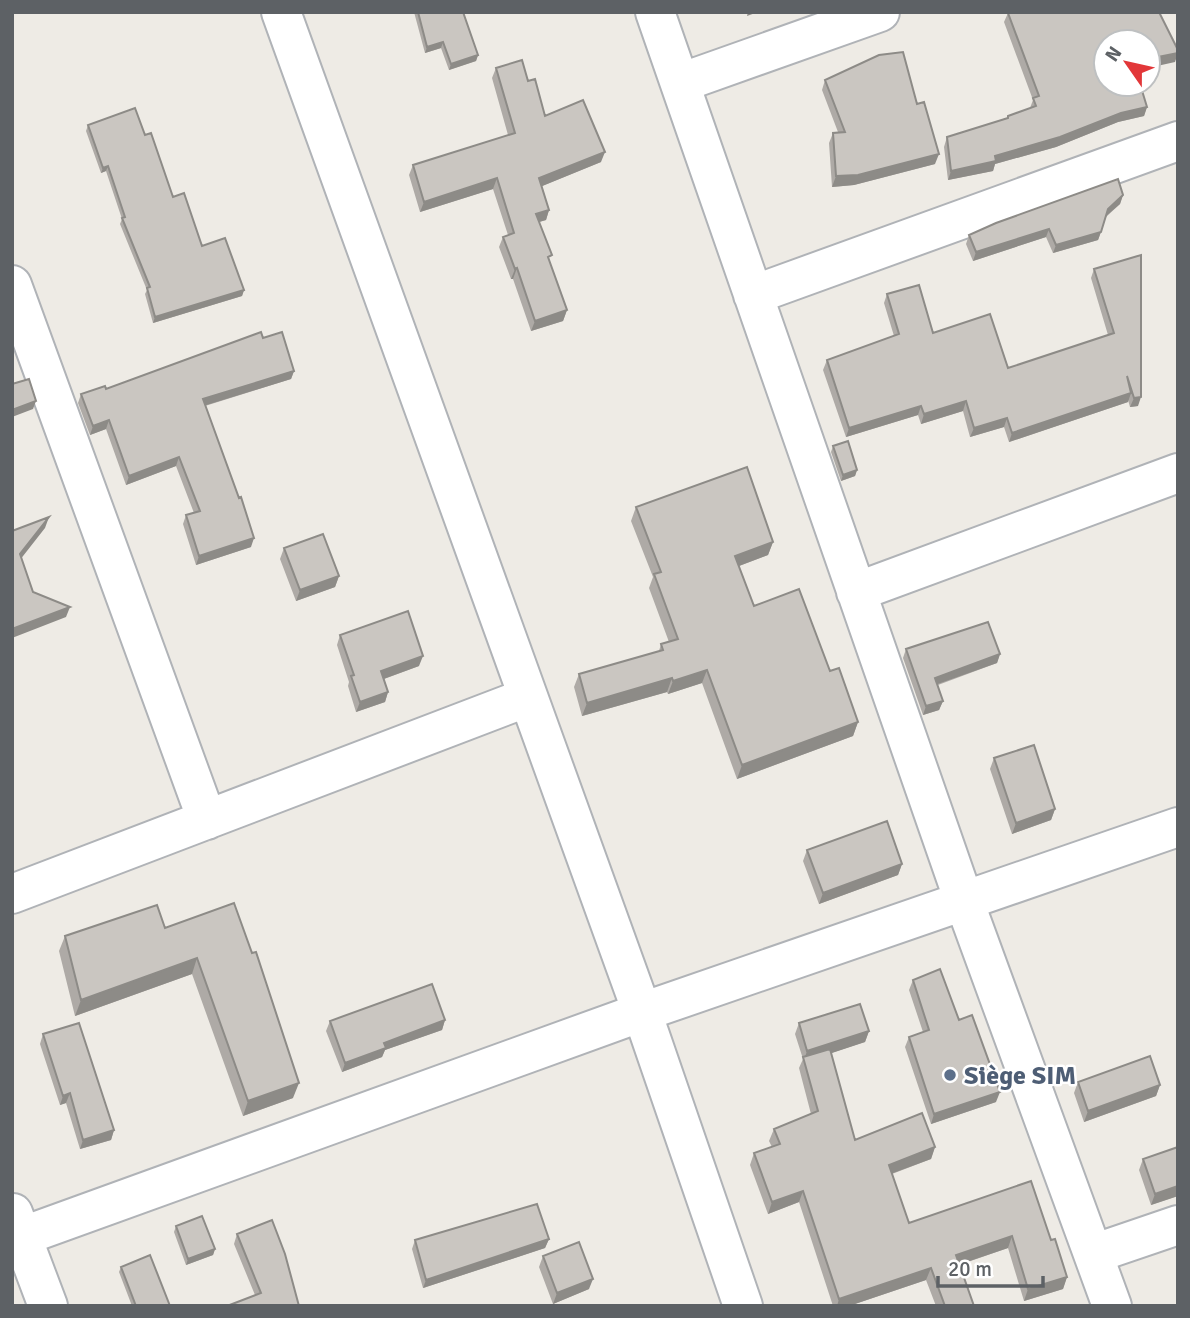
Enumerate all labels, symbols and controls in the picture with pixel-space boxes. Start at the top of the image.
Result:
north arrow [1092,28,1162,98]
text: N [1100,42,1127,66]
place label: Siège SIM [964,1060,1076,1092]
marker: Siège SIM [942,1067,958,1083]
scale bar [938,1244,1043,1288]
text: 20 m [948,1256,992,1282]

